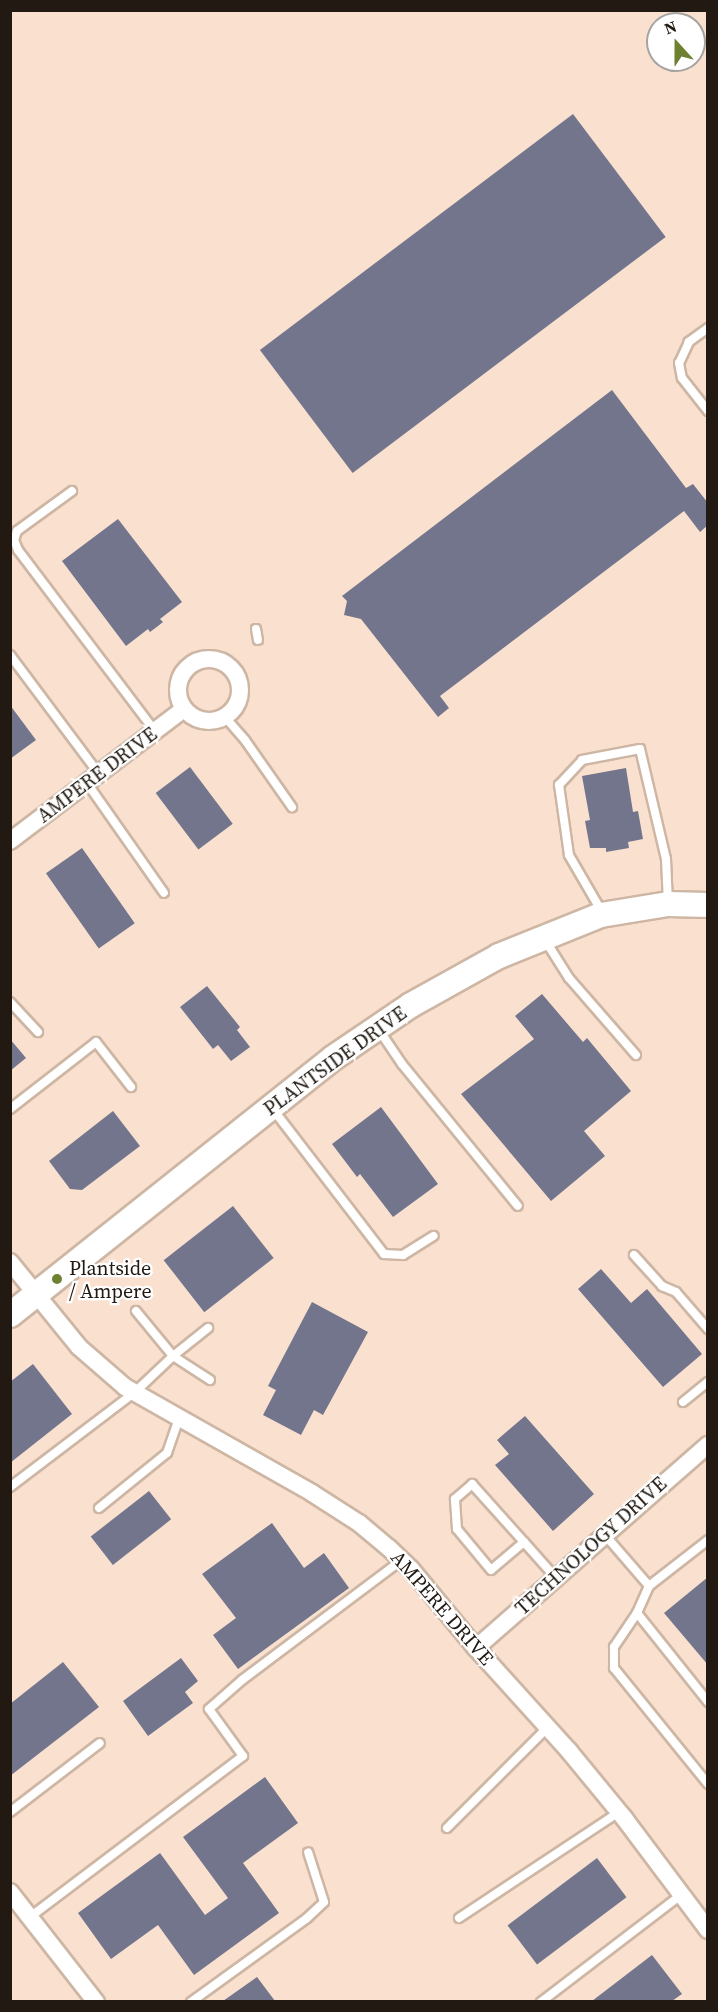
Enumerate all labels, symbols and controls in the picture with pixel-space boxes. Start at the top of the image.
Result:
north arrow [646,12,706,72]
text: N [661,15,680,39]
street label: AMPERE DRIVE [32,722,162,828]
street label: PLANTSIDE DRIVE [259,1001,411,1121]
place label: Plantside / Ampere [69,1256,152,1303]
marker: Plantside / Ampere [50,1272,64,1286]
street label: TECHNOLOGY DRIVE [510,1472,672,1620]
street label: AMPERE DRIVE [386,1546,498,1670]

